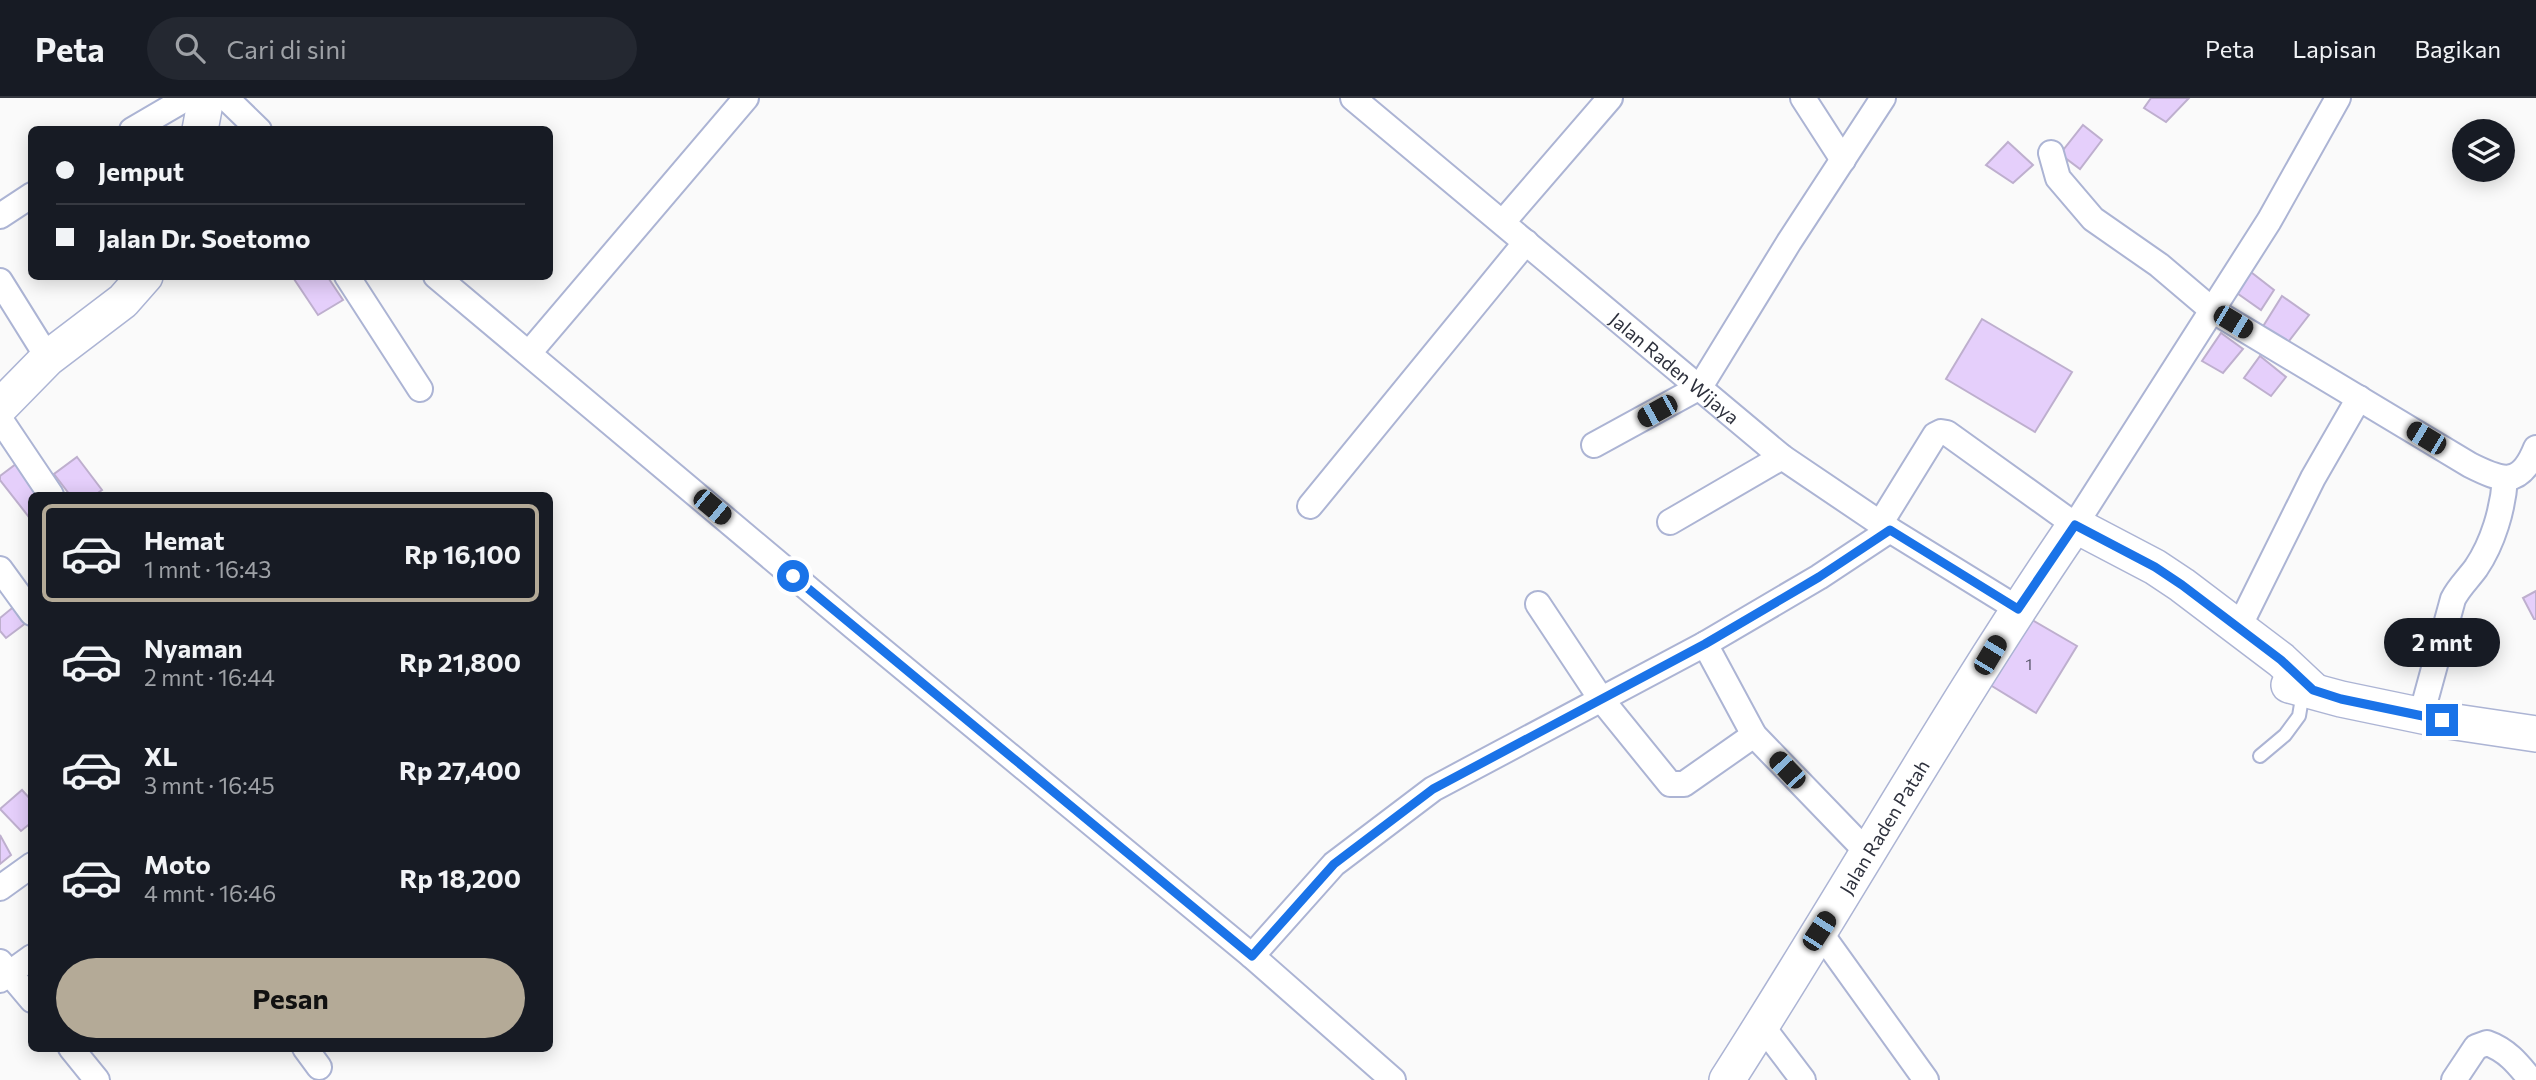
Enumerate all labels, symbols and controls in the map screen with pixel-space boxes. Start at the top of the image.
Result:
search box [147,17,637,80]
text: Peta [35,28,105,69]
icon: search [171,29,209,67]
text: Cari di sini [227,33,347,64]
text: Peta [2205,34,2255,63]
text: Lapisan [2293,34,2376,63]
text: Bagikan [2414,34,2501,63]
map controls [2452,119,2515,182]
button: layers [2452,119,2515,182]
text: Jemput [98,155,184,186]
text: Jalan Dr. Soetomo [98,222,311,253]
car [2210,302,2257,342]
street label: Jalan Raden Wijaya [1606,307,1744,428]
car [1634,392,1681,430]
car [2403,418,2450,458]
car [690,485,735,529]
icon: car [60,522,123,585]
text: Hemat [144,524,225,555]
text: Rp 16,100 [404,538,521,569]
text: 1 mnt · 16:43 [144,555,271,583]
route start [777,560,809,592]
callout: 2 mnt [2384,618,2500,668]
text: 2 mnt [2412,628,2472,656]
icon: car [60,630,123,693]
text: Nyaman [144,632,243,663]
car [1971,632,2010,678]
text: Rp 21,800 [399,646,521,677]
house number: 1 [2026,654,2032,673]
text: 2 mnt · 16:44 [144,663,275,691]
route end [2426,704,2458,736]
icon: car [60,738,123,801]
text: XL [144,740,178,771]
car [1765,747,1810,793]
text: Rp 27,400 [399,754,521,785]
street label: Jalan Raden Patah [1834,755,1933,898]
text: 3 mnt · 16:45 [144,771,275,799]
icon: car [60,846,123,909]
text: Moto [144,848,211,879]
text: Rp 18,200 [399,862,521,893]
text: 4 mnt · 16:46 [144,879,276,907]
car [1799,908,1840,954]
button: Pesan [56,958,525,1038]

